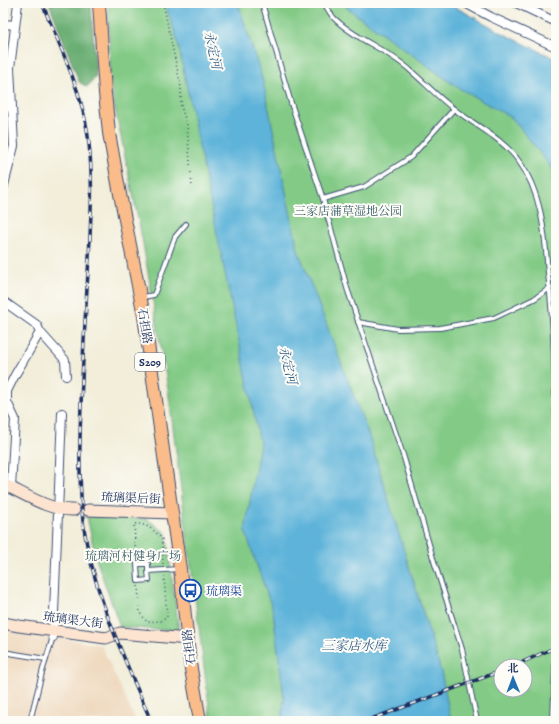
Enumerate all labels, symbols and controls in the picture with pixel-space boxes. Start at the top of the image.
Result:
water label: 永定河 [200,29,226,73]
park label: 三家店蒲草湿地公园 [294,203,402,219]
street label: 石担路 [134,307,156,345]
water label: 永定河 [275,344,301,388]
road number: S209 [135,353,165,371]
street label: 琉璃渠后街 [101,489,162,507]
park label: 琉璃河村健身广场 [85,548,181,564]
bus stop icon: 琉璃渠 [177,578,203,604]
place label: 琉璃渠 [206,583,242,599]
street label: 琉璃渠大街 [42,608,105,632]
street label: 石担路 [179,628,199,666]
water label: 三家店水库 [321,637,388,654]
north arrow [493,658,533,698]
text: 北 [507,661,518,676]

